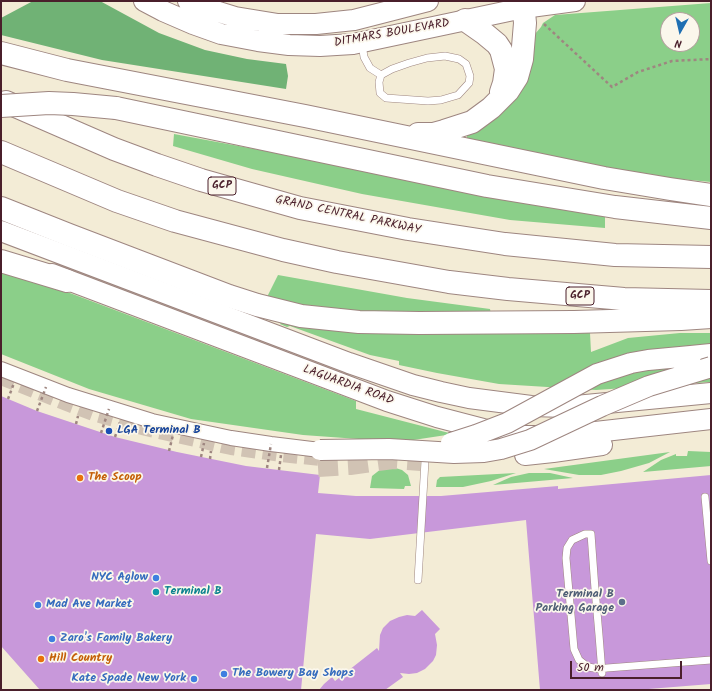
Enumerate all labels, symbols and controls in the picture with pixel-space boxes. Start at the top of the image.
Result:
north arrow [660,12,700,52]
street label: DITMARS BOULEVARD [333,17,451,51]
text: N [674,33,683,52]
road number: GCP [208,177,236,195]
street label: GRAND CENTRAL PARKWAY [274,194,422,238]
road number: GCP [566,287,594,305]
street label: LAGUARDIA ROAD [301,363,395,409]
place label: LGA Terminal B [117,424,201,438]
marker: LGA Terminal B [104,426,114,436]
place label: The Scoop [88,471,142,485]
marker: The Scoop [75,473,85,483]
place label: NYC Aglow [91,571,148,585]
marker: NYC Aglow [151,573,161,583]
place label: Terminal B [164,585,222,599]
marker: Terminal B [151,587,161,597]
place label: Terminal B Parking Garage [535,588,614,616]
marker: Terminal B Parking Garage [617,597,627,607]
place label: Mad Ave Market [46,598,132,612]
marker: Mad Ave Market [33,600,43,610]
place label: Zaro's Family Bakery [60,632,172,646]
marker: Zaro's Family Bakery [47,634,57,644]
place label: Hill Country [49,652,112,666]
scale bar [572,653,684,679]
marker: Hill Country [36,654,46,664]
text: 50 m [577,658,604,677]
place label: The Bowery Bay Shops [232,667,354,681]
marker: The Bowery Bay Shops [219,669,229,679]
place label: Kate Spade New York [72,672,186,686]
marker: Kate Spade New York [189,674,199,684]

